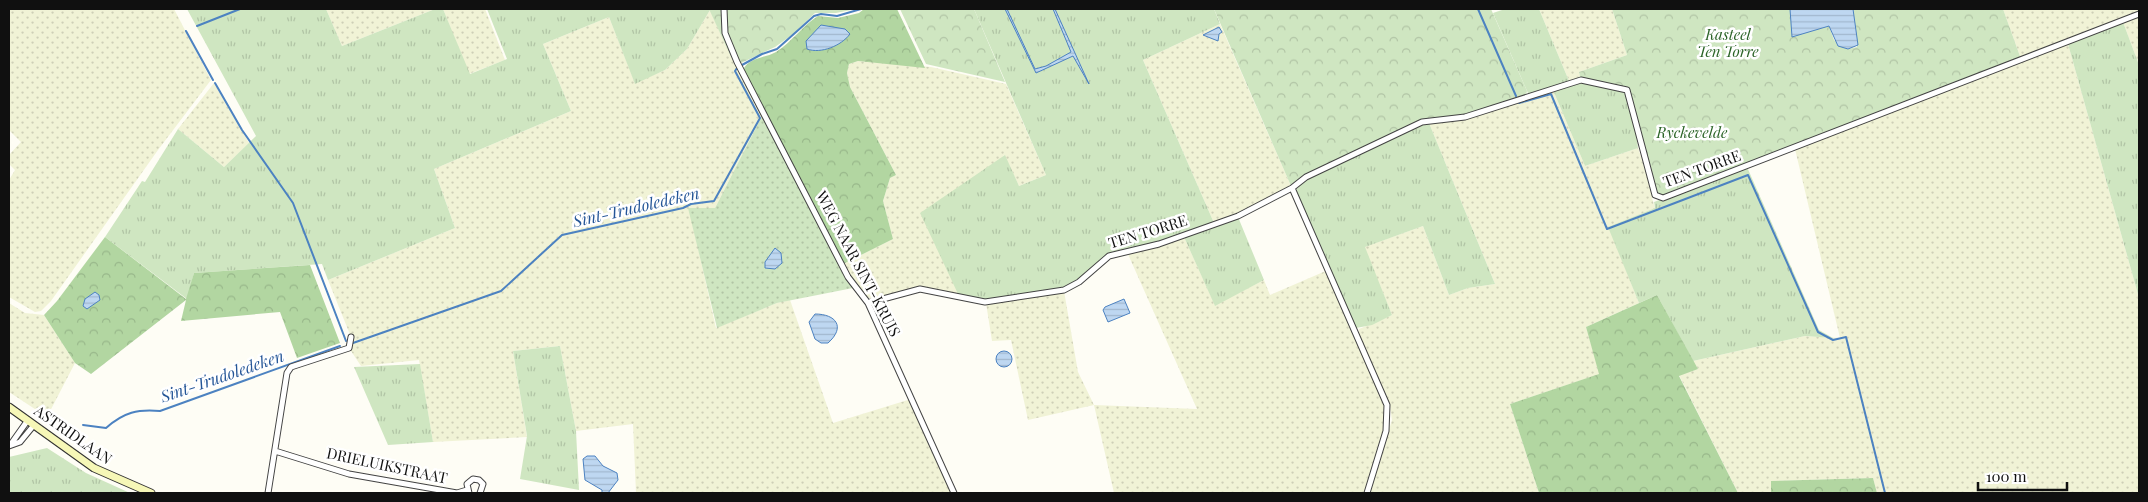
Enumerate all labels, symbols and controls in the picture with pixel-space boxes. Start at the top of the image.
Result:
park label: Kasteel Ten Torre [1697,24,1759,61]
park label: Ryckevelde [1656,122,1728,142]
street label: TEN TORRE [1660,145,1743,191]
water label: Sint-Trudoledeken [570,182,701,231]
street label: WEG NAAR SINT-KRUIS [812,186,906,340]
street label: TEN TORRE [1106,210,1190,252]
water label: Sint-Trudoledeken [157,345,286,407]
street label: ASTRIDLAAN [30,399,117,469]
street label: DRIELUIKSTRAAT [325,442,450,488]
scale bar [1978,460,2067,492]
text: 100 m [1986,466,2027,486]

